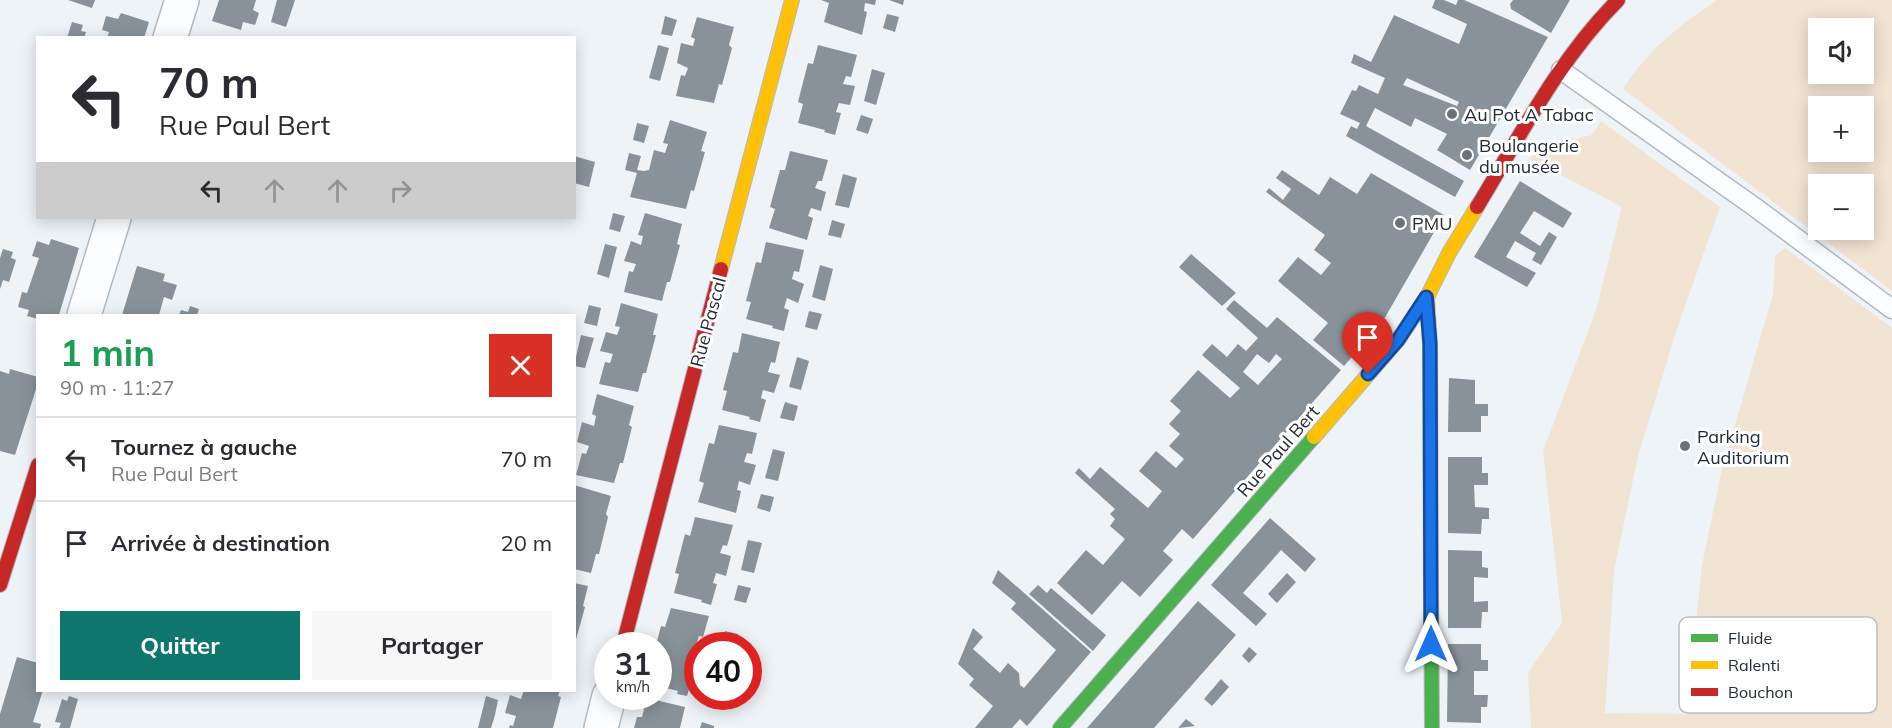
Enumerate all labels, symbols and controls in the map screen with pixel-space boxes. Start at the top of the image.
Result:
map controls [1808,18,1874,240]
button: sound [1808,18,1874,84]
text: 70 m [159,56,259,109]
icon: left [60,60,138,138]
button: + [1808,96,1874,162]
place label: Au Pot A Tabac [1464,103,1594,126]
marker: Au Pot A Tabac [1445,107,1459,121]
text: Rue Paul Bert [159,108,330,142]
place label: Boulangerie du musée [1479,134,1579,178]
marker: Boulangerie du musée [1460,148,1474,162]
icon: left [195,174,228,207]
icon: ahead [258,174,291,207]
icon: ahead [321,174,354,207]
icon: right [384,174,417,207]
button: − [1808,174,1874,240]
place label: PMU [1412,212,1452,235]
marker: PMU [1393,216,1407,230]
street label: Rue Pascal [685,274,731,370]
pin [1342,312,1393,374]
icon: arrive [1351,321,1384,354]
text: 1 min [60,330,155,375]
button: close [489,334,552,397]
text: 90 m · 11:27 [60,375,174,400]
street label: Rue Paul Bert [1232,400,1324,502]
place label: Parking Auditorium [1697,425,1789,469]
text: Tournez à gauche [111,433,297,461]
marker: Parking Auditorium [1678,439,1692,453]
icon: left [60,443,93,476]
text: 70 m [501,445,552,473]
text: Rue Paul Bert [111,461,238,486]
icon: arrive [60,527,93,560]
text: Arrivée à destination [111,529,330,557]
text: 20 m [501,529,552,557]
button: Quitter [60,611,300,680]
button: Partager [312,611,552,680]
position arrow [1399,612,1463,676]
legend [1679,617,1877,713]
text: Fluide [1728,628,1772,648]
speed limit sign: 40 [684,632,762,710]
text: 31 [615,645,651,683]
text: Ralenti [1728,655,1780,675]
text: km/h [616,677,650,696]
text: Bouchon [1728,682,1793,702]

